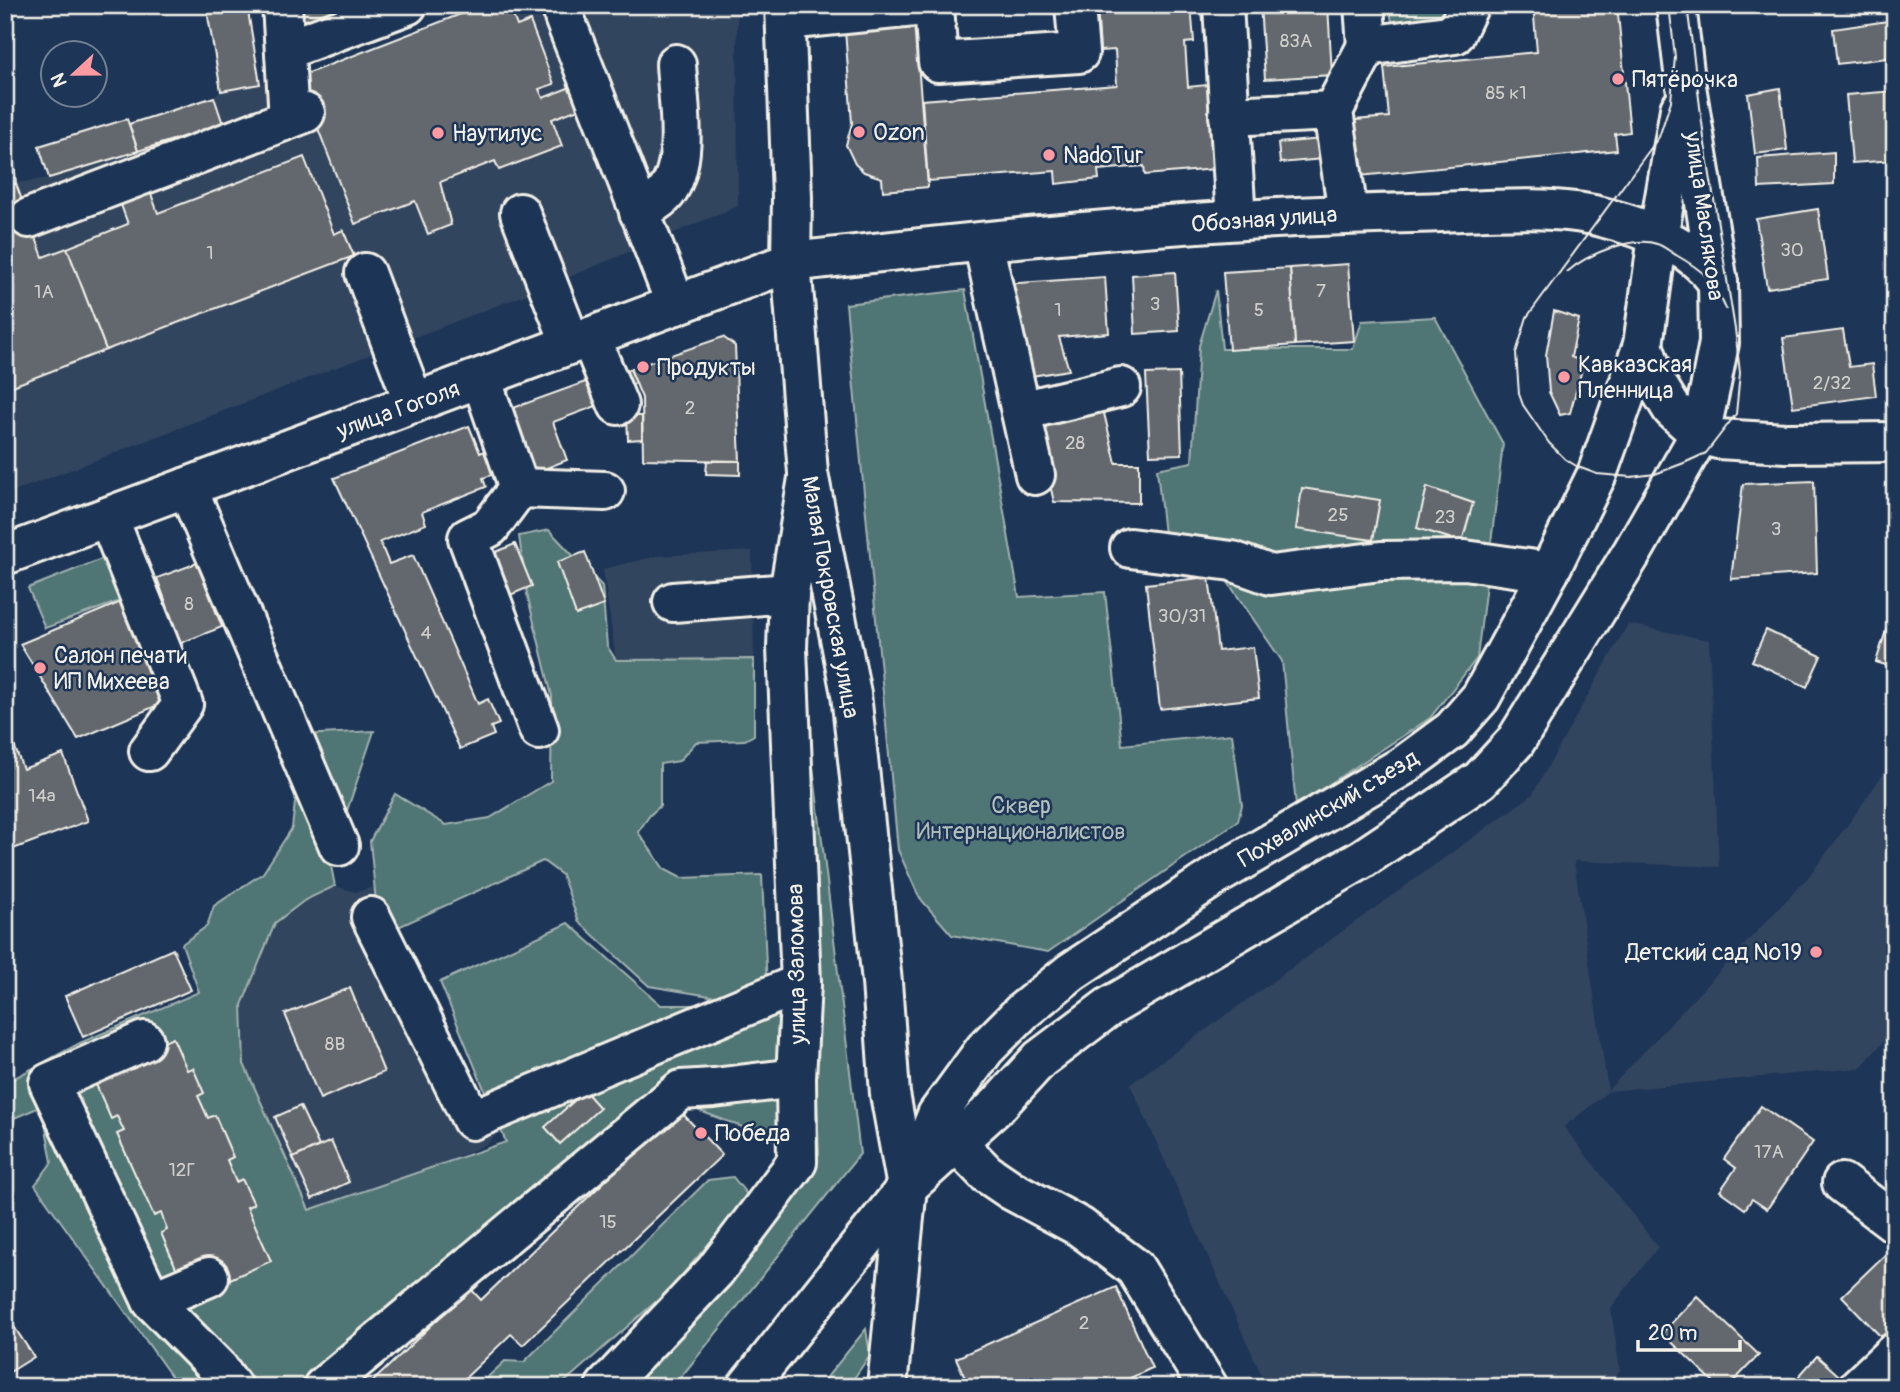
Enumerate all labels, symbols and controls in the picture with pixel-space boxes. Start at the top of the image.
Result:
house number: 83А [1280,29,1312,53]
north arrow [38,38,108,108]
place label: Пятёрочка [1632,65,1738,94]
text: N [46,69,73,90]
marker: Пятёрочка [1610,71,1626,87]
house number: 85 к1 [1485,81,1527,105]
place label: Ozon [873,118,925,147]
place label: Наутилус [452,119,542,148]
marker: Ozon [851,124,867,140]
marker: Наутилус [430,125,446,141]
street label: улица Маслякова [1678,129,1731,302]
place label: NadoTur [1063,141,1143,170]
marker: NadoTur [1041,147,1057,163]
street label: Обозная улица [1190,200,1338,239]
house number: 30 [1780,238,1804,262]
house number: 1 [206,241,214,265]
house number: 7 [1316,279,1326,303]
house number: 1А [34,280,54,304]
house number: 3 [1150,292,1160,316]
house number: 1 [1054,298,1062,322]
house number: 5 [1254,298,1264,322]
place label: Кавказская Пленница [1578,350,1692,405]
place label: Продукты [657,353,756,382]
marker: Продукты [635,359,651,375]
marker: Кавказская Пленница [1556,369,1572,385]
house number: 2/32 [1813,371,1851,395]
street label: улица Гоголя [332,374,464,445]
house number: 2 [685,396,695,420]
house number: 28 [1065,431,1085,455]
street label: Малая Покровская улица [795,474,866,721]
house number: 25 [1328,503,1348,527]
house number: 23 [1435,505,1455,529]
house number: 3 [1771,517,1781,541]
house number: 8 [184,592,194,616]
house number: 30/31 [1158,604,1206,628]
house number: 4 [420,621,432,645]
place label: Салон печати ИП Михеева [54,641,187,696]
marker: Салон печати ИП Михеева [32,660,48,676]
street label: Похвалинский съезд [1233,743,1424,874]
house number: 14а [28,784,56,808]
park label: Сквер Интернационалистов [916,791,1126,846]
street label: улица Заломова [781,883,812,1046]
place label: Детский сад №19 [1625,938,1802,967]
marker: Детский сад №19 [1808,944,1824,960]
house number: 8В [325,1032,345,1056]
place label: Победа [715,1119,790,1148]
marker: Победа [693,1125,709,1141]
house number: 17А [1754,1140,1784,1164]
house number: 12Г [168,1158,196,1182]
house number: 15 [599,1210,617,1234]
scale bar [1638,1308,1739,1352]
house number: 2 [1079,1311,1089,1335]
text: 20 m [1648,1320,1697,1347]

